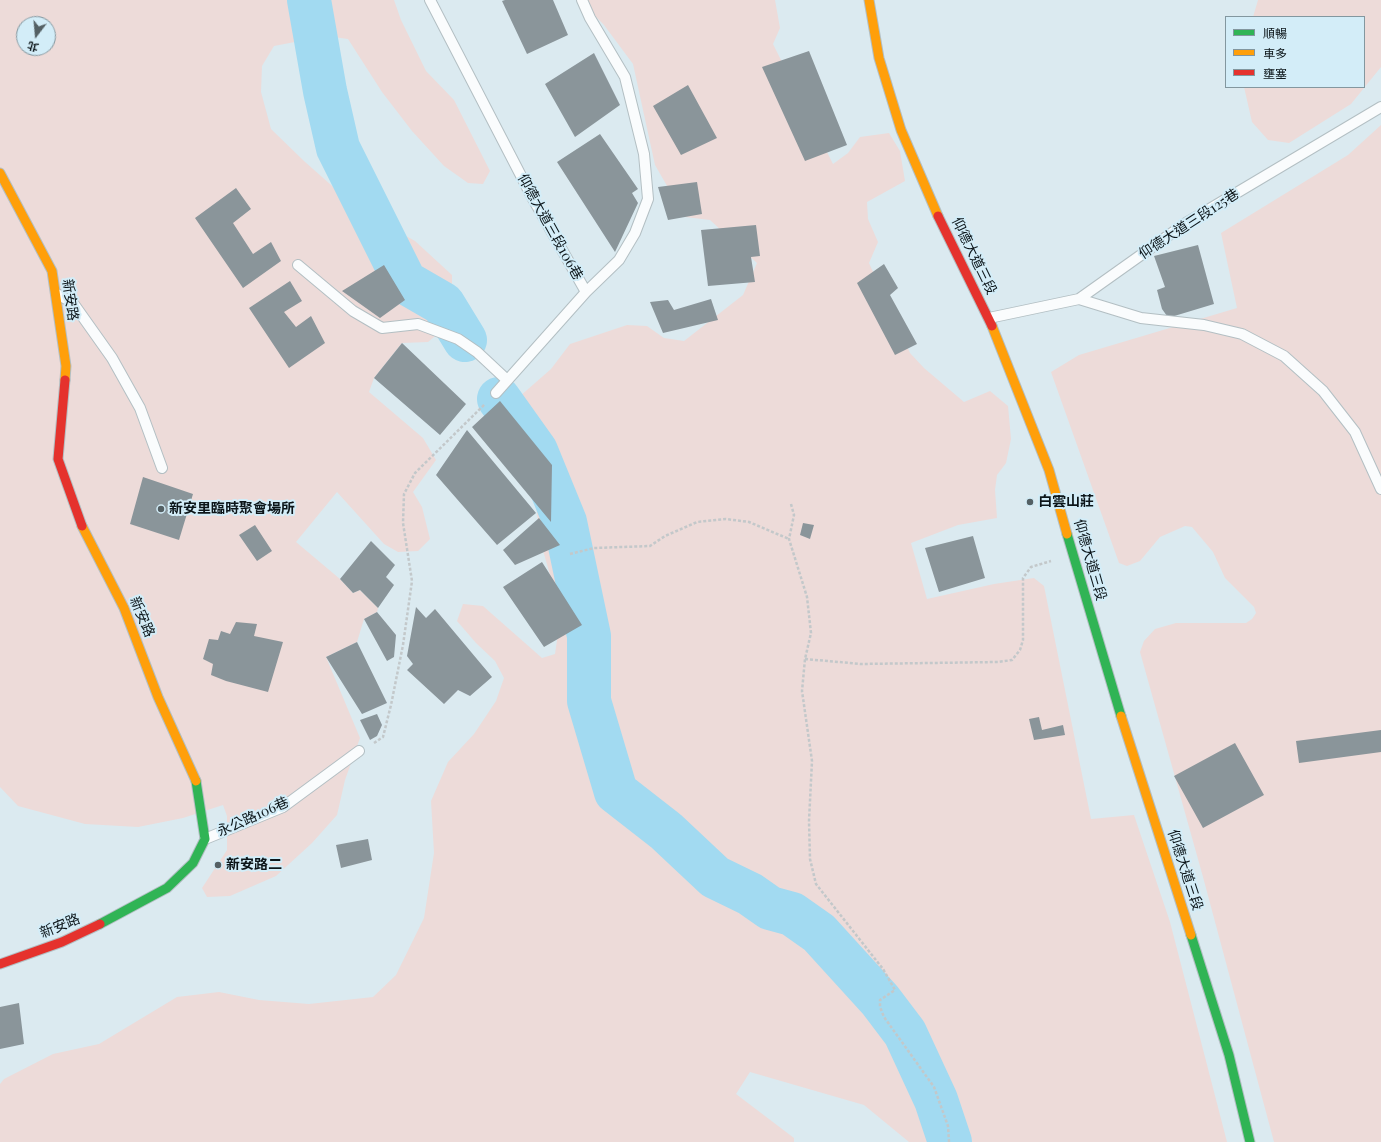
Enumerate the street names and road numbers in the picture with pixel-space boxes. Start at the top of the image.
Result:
street label: 仰德大道三段106巷 [514,171,586,283]
street label: 仰德大道三段125巷 [1136,185,1242,263]
street label: 仰德大道三段 [948,215,1000,297]
street label: 新安路 [59,278,81,322]
street label: 仰德大道三段 [1070,517,1110,603]
street label: 新安路 [126,594,158,640]
street label: 永公路106巷 [214,794,292,840]
street label: 仰德大道三段 [1164,827,1206,913]
street label: 新安路 [37,910,83,942]

